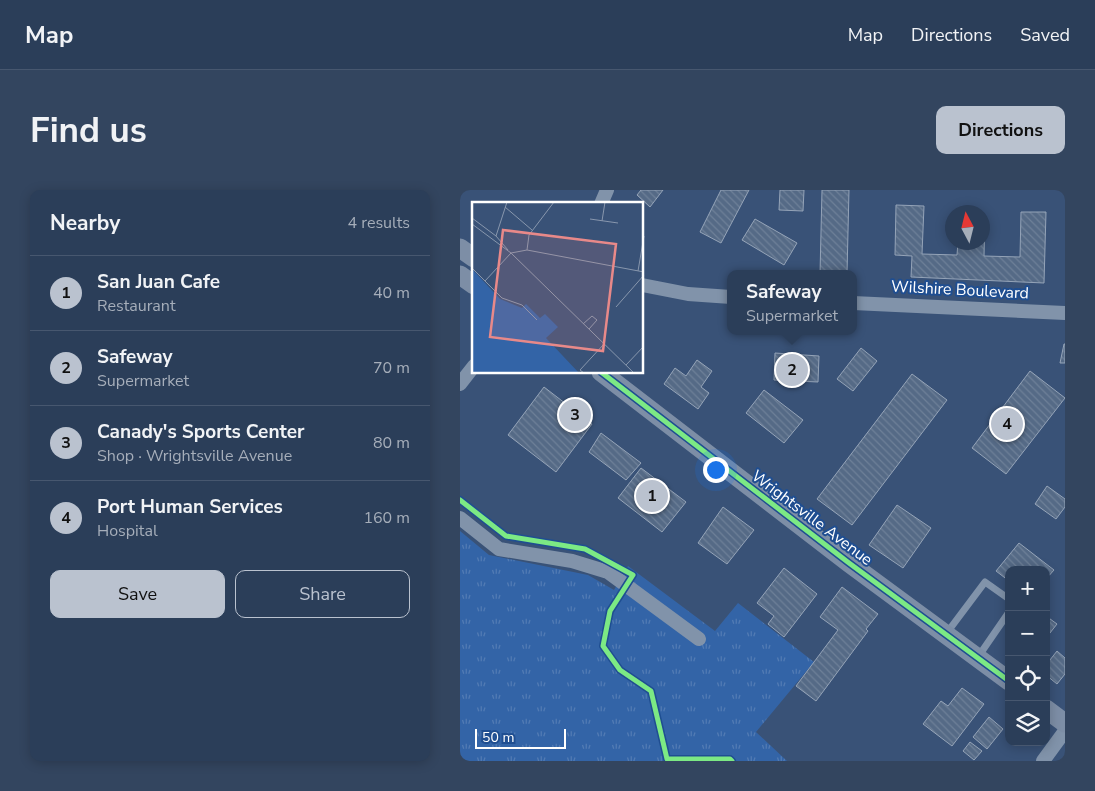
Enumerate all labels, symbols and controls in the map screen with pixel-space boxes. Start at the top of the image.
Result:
text: Map [25,19,73,51]
text: Map [848,23,883,47]
text: Directions [911,23,992,47]
text: Saved [1020,23,1070,47]
button: Directions [936,106,1065,154]
text: Find us [30,107,147,154]
inset map [472,202,644,374]
north arrow [945,205,990,250]
text: Nearby [50,209,120,237]
text: 4 results [348,212,410,234]
text: San Juan Cafe [97,269,220,295]
popup [727,270,857,335]
street label: Wilshire Boulevard [891,275,1029,305]
text: Safeway [746,279,821,305]
text: 1 [61,282,71,304]
text: 40 m [373,282,410,304]
text: Restaurant [97,295,176,317]
text: Supermarket [746,305,838,327]
text: Safeway [97,344,173,370]
pin: 2 [776,351,808,389]
text: 2 [61,357,71,379]
text: 70 m [373,357,410,379]
text: Supermarket [97,370,189,392]
pin: 3 [559,396,591,434]
pin: 4 [991,405,1023,443]
text: Canady's Sports Center [97,419,304,445]
text: 3 [61,432,71,454]
text: 80 m [373,432,410,454]
text: Shop · Wrightsville Avenue [97,445,292,467]
your location [703,457,729,483]
street label: Wrightsville Avenue [747,465,877,571]
pin: 1 [636,477,668,515]
text: Port Human Services [97,494,283,520]
text: 4 [61,507,71,529]
text: 160 m [363,507,410,529]
text: Hospital [97,520,158,542]
map controls [1005,566,1050,746]
button: + [1005,566,1050,611]
button: Save [50,570,225,618]
button: Share [235,570,410,618]
button: − [1005,611,1050,656]
button: locate [1005,656,1050,701]
button: layers [1005,701,1050,746]
scale bar [475,726,566,749]
text: 50 m [482,728,514,747]

